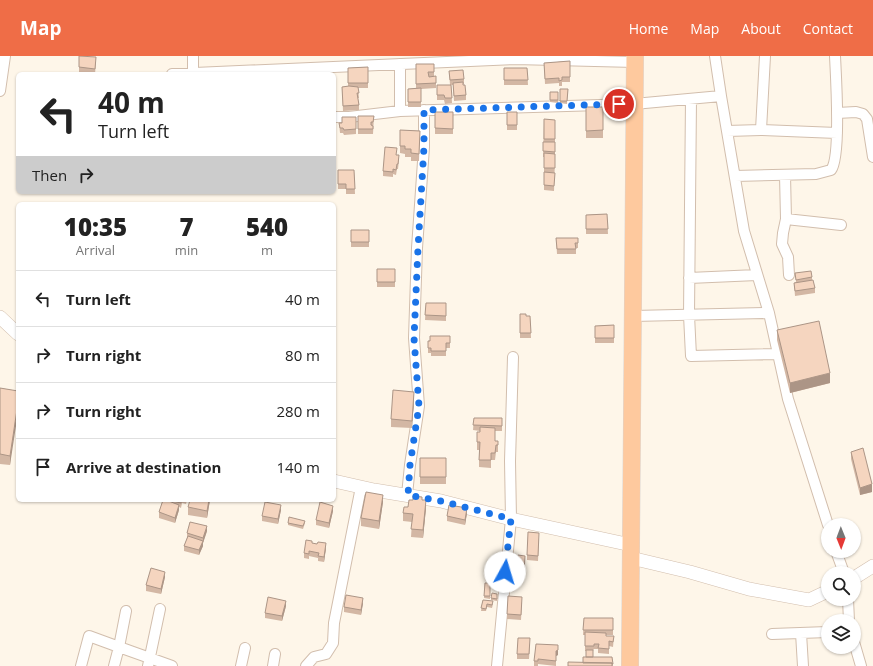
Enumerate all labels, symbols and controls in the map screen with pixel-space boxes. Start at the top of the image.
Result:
text: Map [20,15,61,41]
text: Home [629,19,668,38]
text: Map [690,19,719,38]
text: About [741,19,781,38]
text: Contact [803,19,853,38]
text: 40 m [98,83,165,121]
pin [602,87,636,121]
icon: left [32,88,84,140]
icon: arrive [608,93,630,115]
text: Turn left [98,119,169,143]
icon: right [75,164,97,186]
text: Then [32,165,67,185]
text: 10:35 [64,210,127,243]
text: 7 [179,210,194,243]
text: 540 [246,210,288,243]
text: Arrival [76,241,115,259]
text: min [175,241,198,259]
text: m [261,241,273,259]
icon: left [32,288,54,310]
text: Turn left [66,289,131,309]
text: 40 m [285,289,320,309]
icon: right [32,344,54,366]
text: Turn right [66,345,141,365]
text: 80 m [285,345,320,365]
icon: right [32,400,54,422]
text: Turn right [66,401,141,421]
text: 280 m [276,401,320,421]
icon: arrive [32,456,54,478]
text: Arrive at destination [66,457,221,477]
text: 140 m [276,457,320,477]
north arrow [821,518,861,558]
map controls [821,518,861,654]
position arrow [484,551,526,593]
button: search [821,566,861,606]
button: layers [821,614,861,654]

